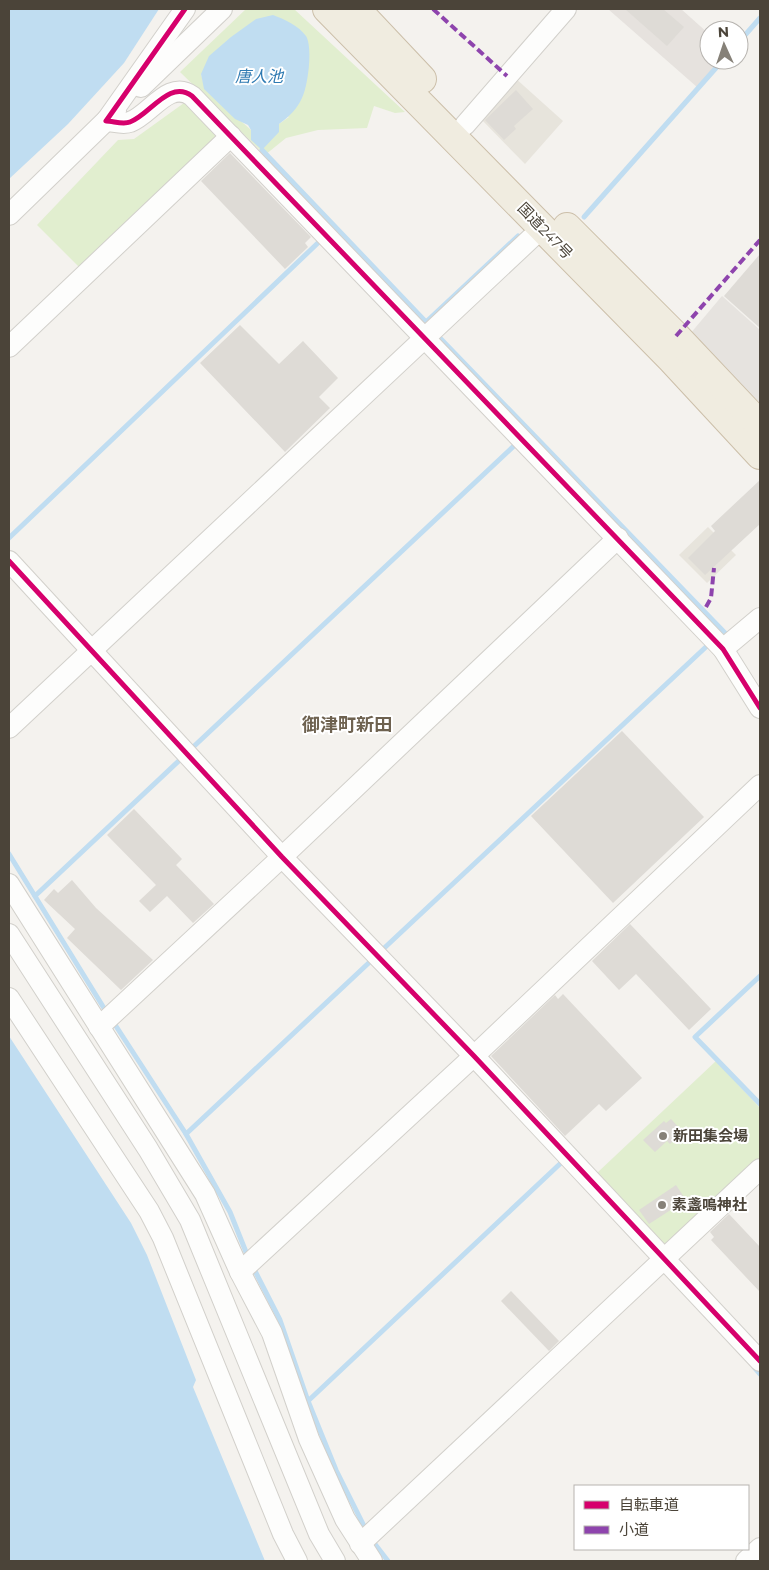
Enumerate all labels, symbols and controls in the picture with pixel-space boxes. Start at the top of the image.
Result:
north arrow [699,20,749,70]
text: N [717,23,729,41]
water label: 唐人池 [235,67,285,86]
street label: 国道247号 [514,198,577,263]
district label: 御津町新田 [301,714,392,736]
place label: 新田集会場 [673,1126,748,1145]
marker: 新田集会場 [657,1130,669,1142]
place label: 素盞嗚神社 [672,1195,747,1214]
marker: 素盞嗚神社 [656,1199,668,1211]
legend [574,1485,749,1550]
text: 自転車道 [619,1495,679,1514]
text: 小道 [619,1520,649,1539]

